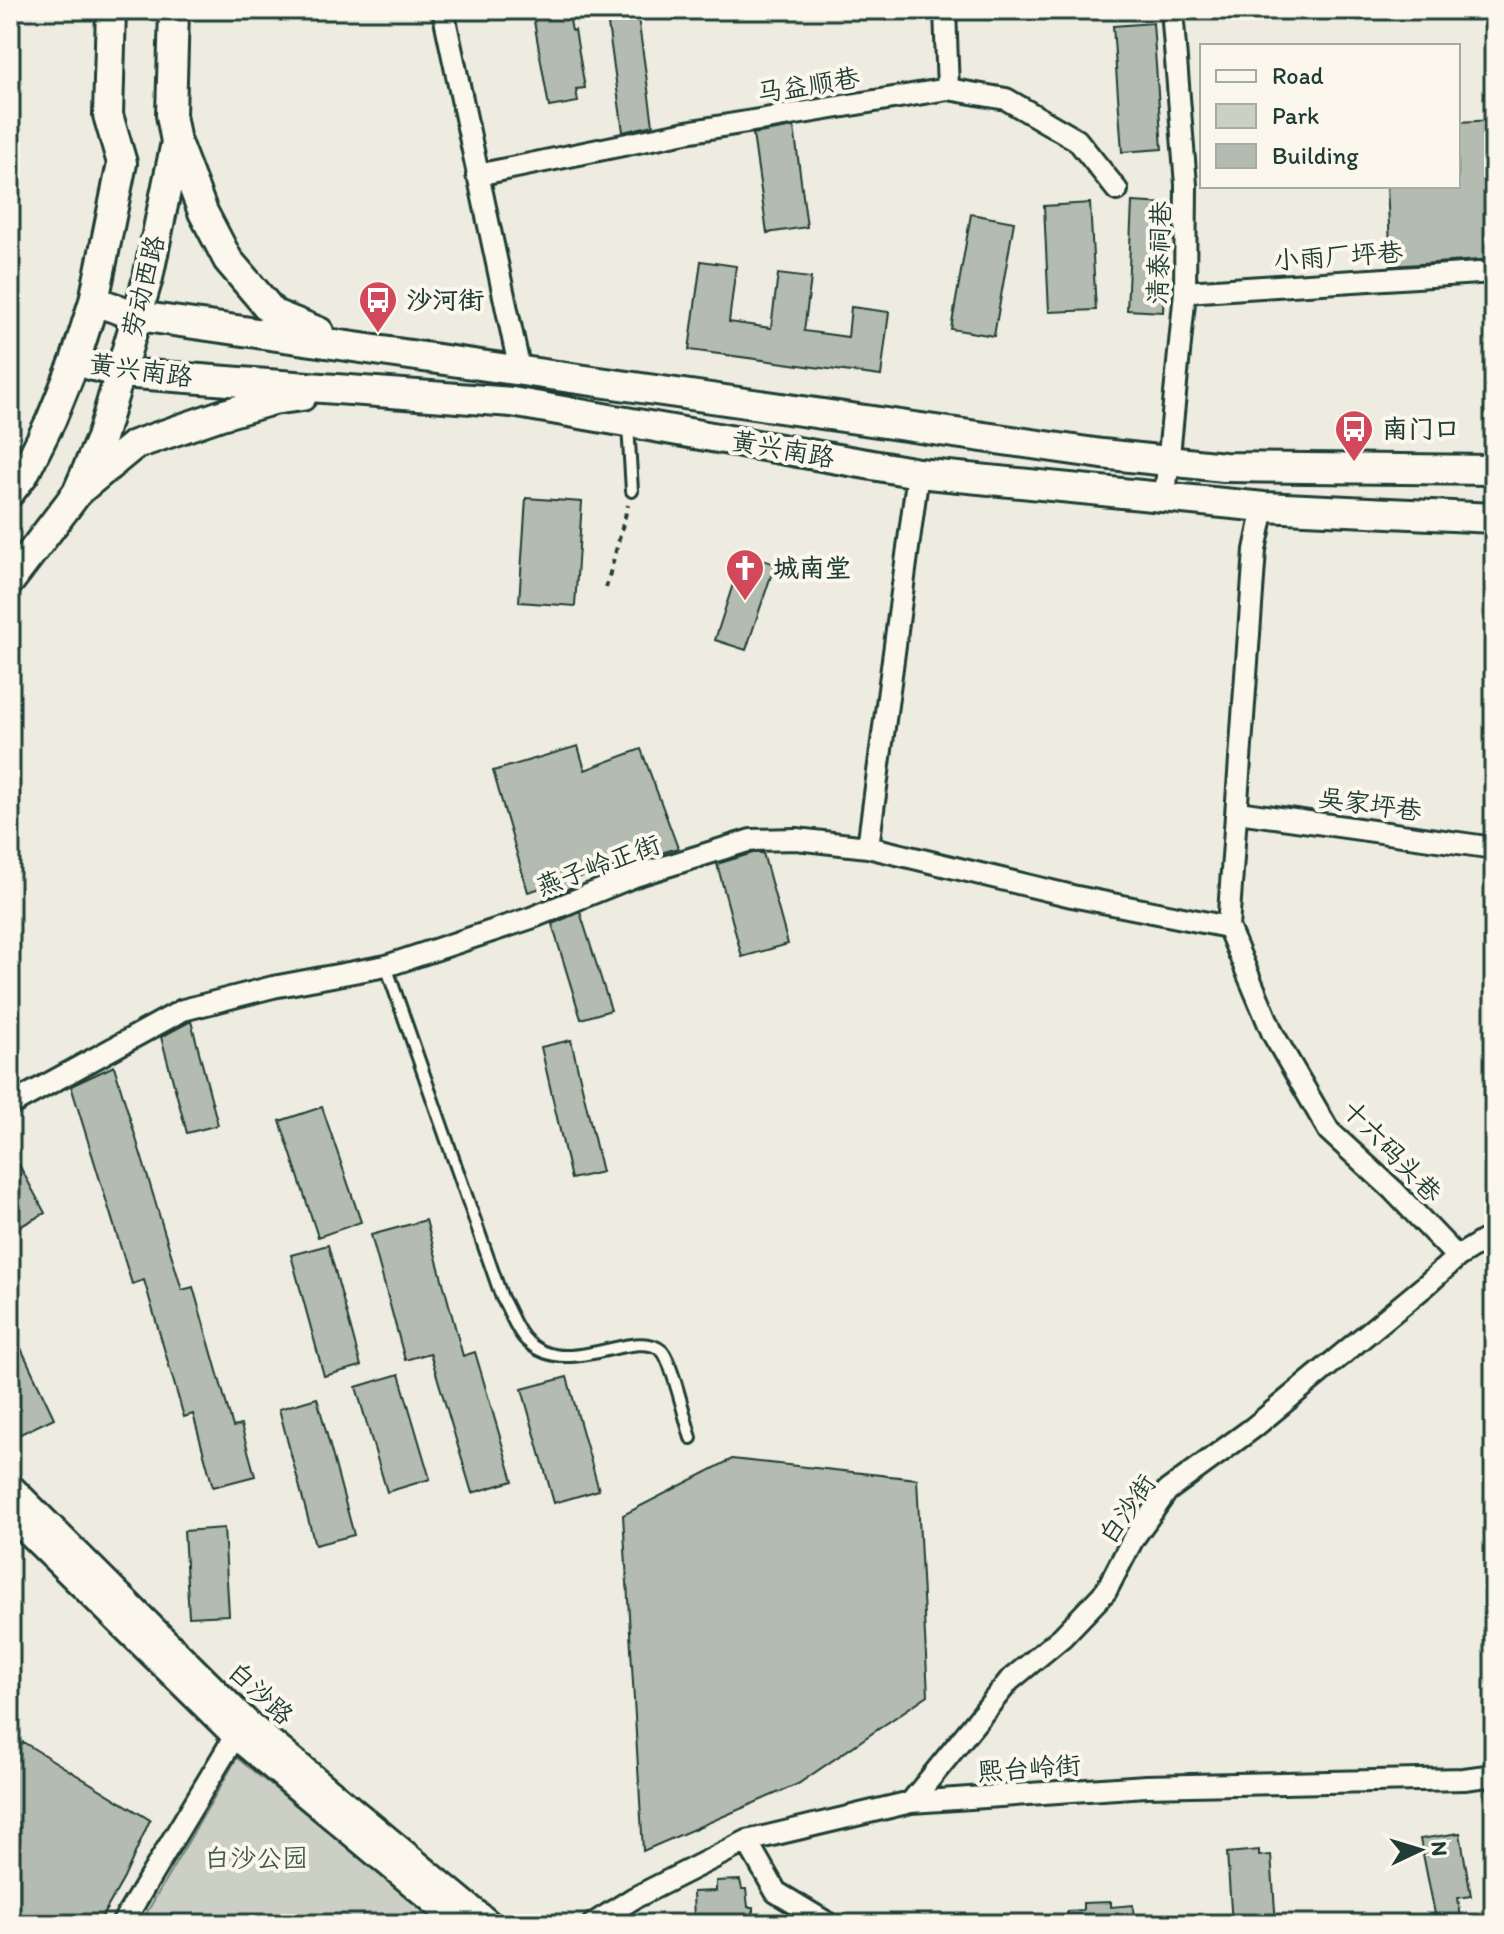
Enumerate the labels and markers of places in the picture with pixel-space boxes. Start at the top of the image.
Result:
bus stop icon: 沙河街 [357,279,399,334]
place label: 沙河街 [406,284,484,316]
bus stop icon: 南门口 [1333,408,1375,463]
place label: 南门口 [1382,413,1460,445]
church icon: 城南堂 [724,547,766,602]
place label: 城南堂 [773,552,851,584]

